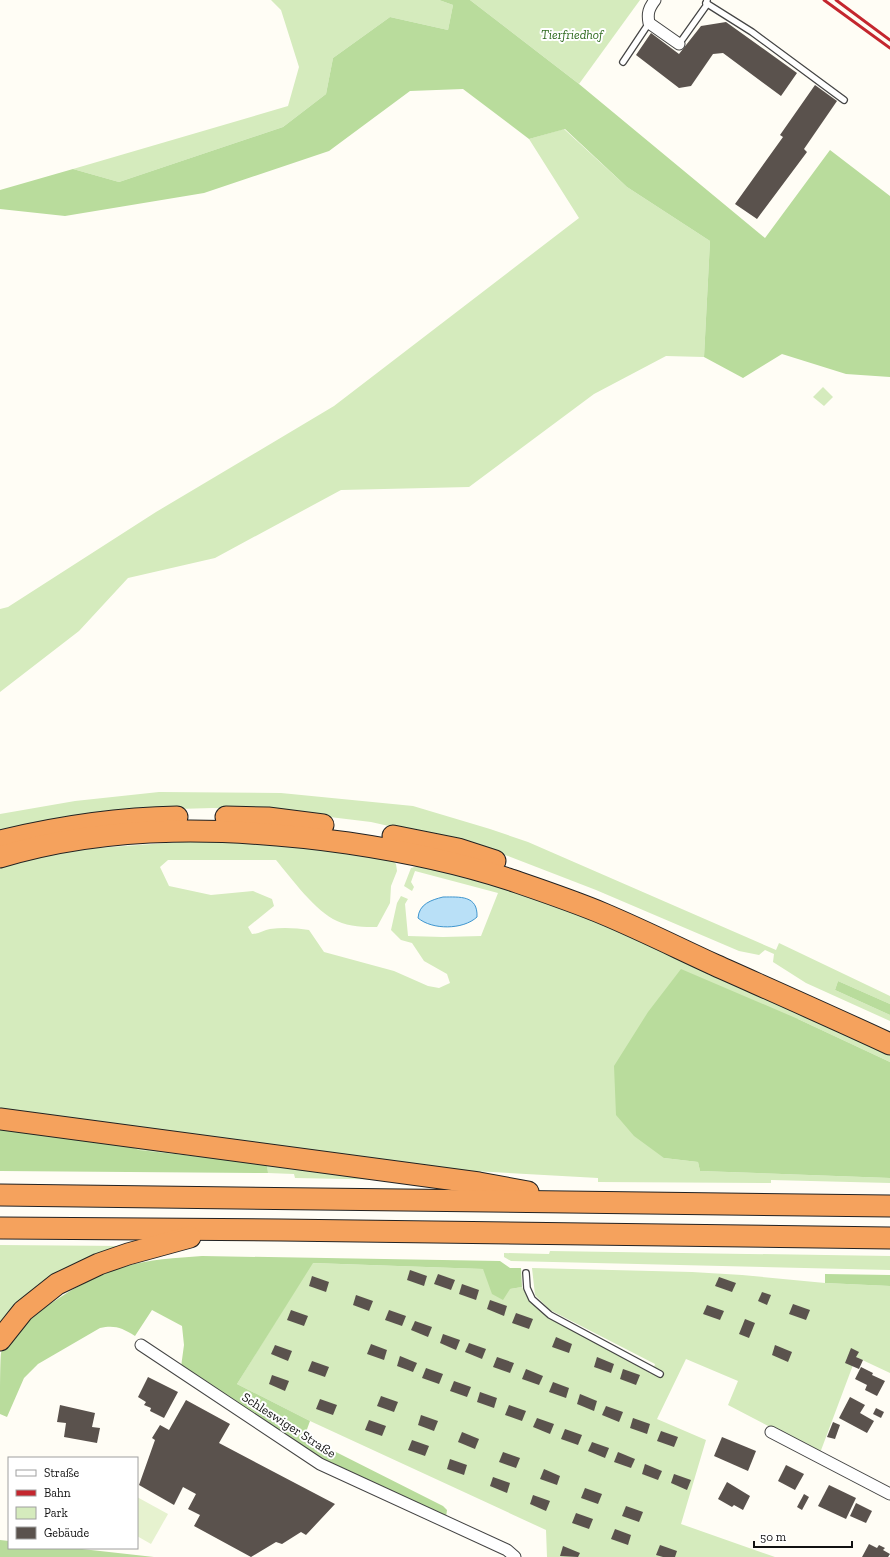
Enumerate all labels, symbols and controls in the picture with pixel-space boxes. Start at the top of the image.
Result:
park label: Tierfriedhof [541,27,605,42]
street label: Schleswiger Straße [239,1389,339,1461]
legend [8,1457,138,1549]
text: Straße [44,1466,80,1480]
text: Bahn [44,1486,71,1500]
text: Park [44,1506,69,1520]
scale bar [754,1523,852,1549]
text: Gebäude [44,1526,89,1540]
text: 50 m [760,1530,787,1544]

